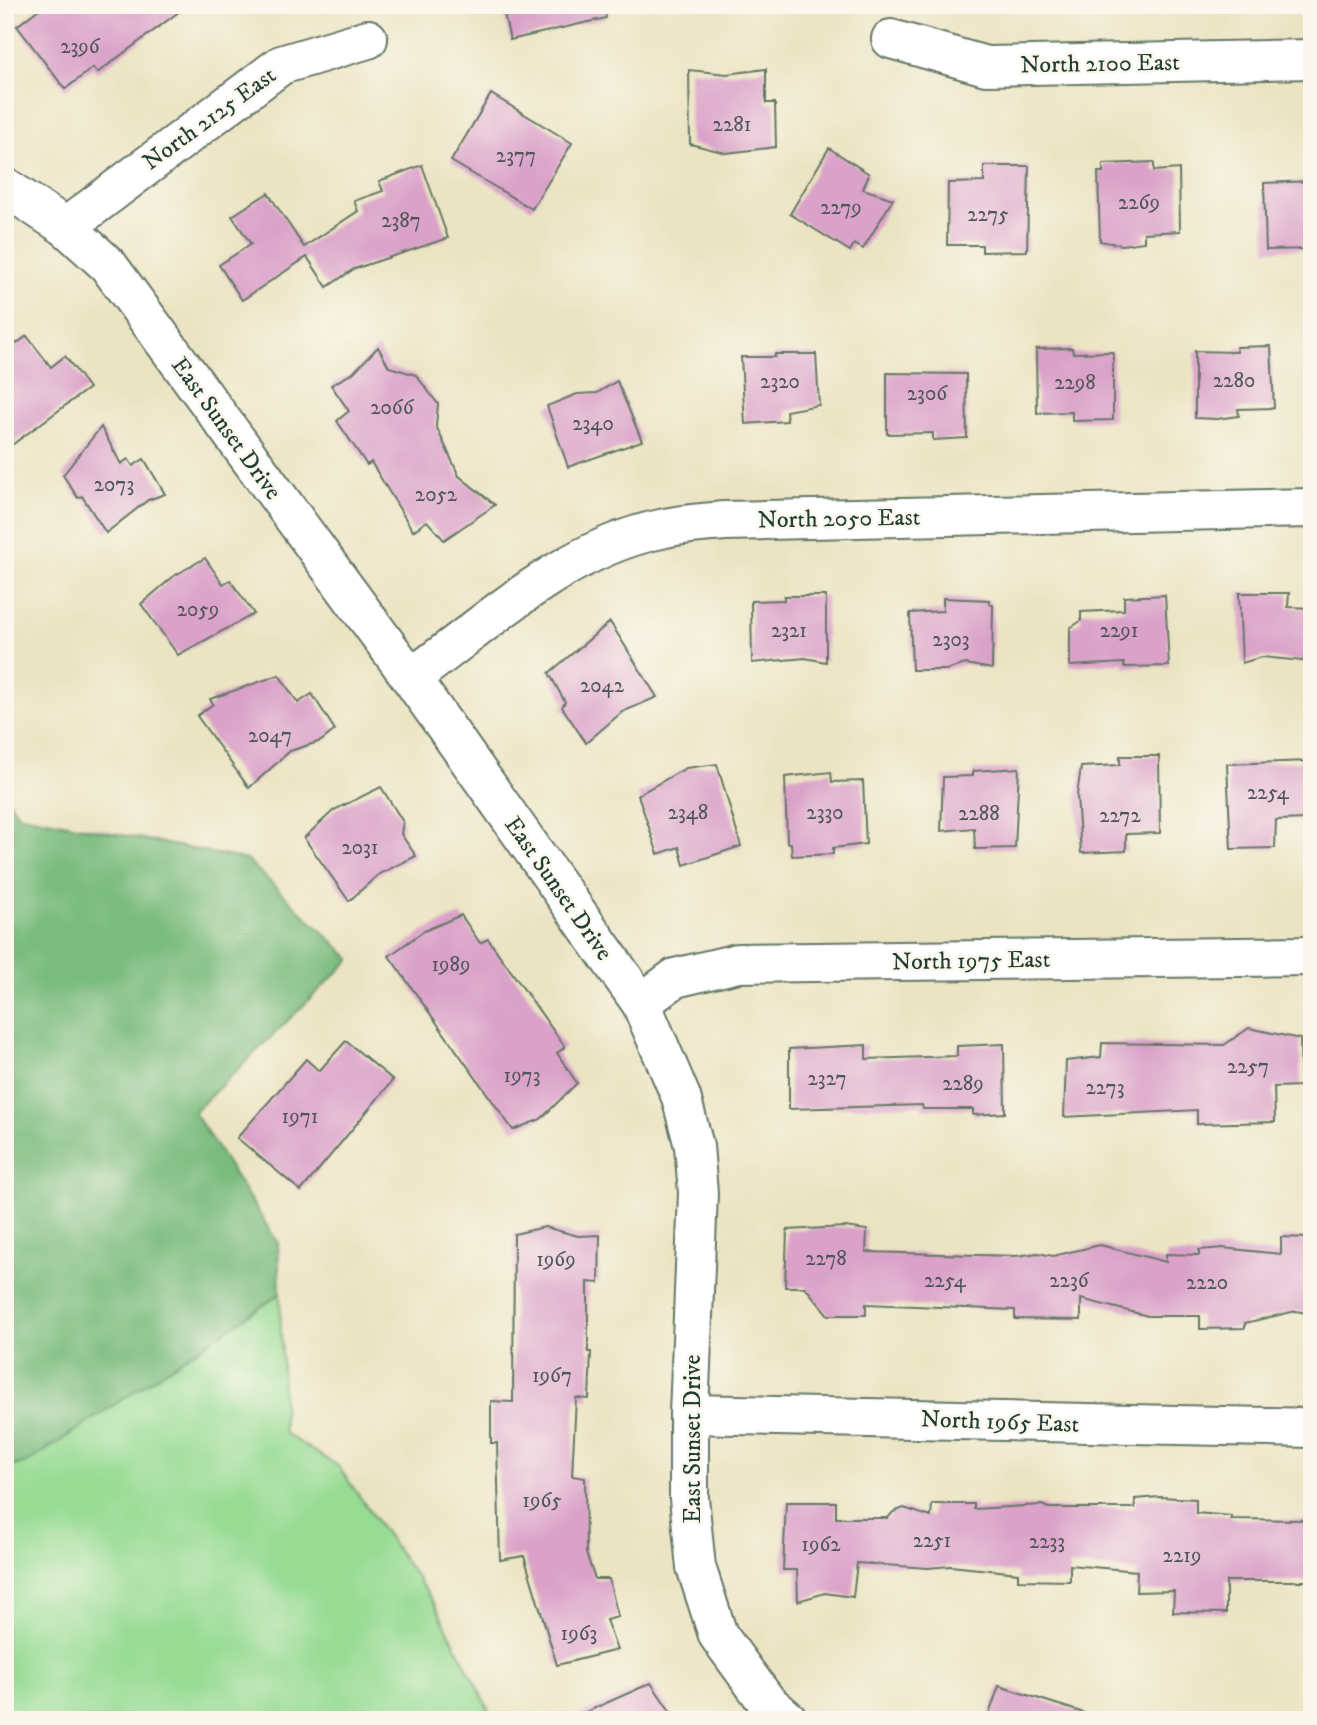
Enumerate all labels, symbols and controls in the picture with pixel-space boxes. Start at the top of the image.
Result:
house number: 2396 [60,34,101,60]
street label: North 2100 East [1020,48,1180,80]
street label: North 2125 East [137,60,282,177]
house number: 2281 [713,112,751,138]
house number: 2377 [496,143,536,169]
house number: 2269 [1118,190,1160,216]
house number: 2279 [820,195,862,221]
house number: 2275 [967,202,1009,228]
house number: 2387 [381,208,421,234]
street label: East Sunset Drive [164,351,288,506]
house number: 2280 [1213,368,1255,394]
house number: 2320 [760,369,800,395]
house number: 2298 [1054,370,1096,396]
house number: 2306 [907,381,948,407]
house number: 2066 [370,395,415,421]
house number: 2340 [572,411,614,437]
house number: 2073 [94,472,134,498]
house number: 2052 [415,482,458,508]
street label: North 2050 East [757,503,921,535]
house number: 2059 [177,597,219,623]
house number: 2321 [771,618,807,644]
house number: 2291 [1100,618,1138,644]
house number: 2303 [932,627,970,653]
house number: 2042 [580,673,625,699]
house number: 2047 [248,723,292,749]
house number: 2254 [1247,780,1290,806]
house number: 2348 [668,800,708,826]
house number: 2330 [806,800,844,826]
house number: 2288 [958,801,1000,827]
house number: 2272 [1099,803,1141,829]
street label: East Sunset Drive [497,811,619,966]
house number: 2031 [341,835,379,861]
street label: North 1975 East [892,945,1051,977]
house number: 1989 [431,952,471,978]
house number: 2257 [1227,1054,1269,1080]
house number: 1973 [503,1063,541,1089]
house number: 2327 [807,1066,847,1092]
house number: 2289 [942,1071,984,1097]
house number: 2273 [1085,1075,1125,1101]
house number: 1971 [282,1104,318,1130]
house number: 2278 [805,1246,847,1272]
house number: 1969 [536,1247,576,1273]
house number: 2254 [924,1268,967,1294]
house number: 2236 [1049,1268,1090,1294]
house number: 2220 [1186,1270,1228,1296]
street label: East Sunset Drive [678,1354,708,1523]
house number: 1967 [532,1363,572,1389]
street label: North 1965 East [920,1404,1080,1440]
house number: 1965 [522,1488,562,1514]
house number: 2251 [913,1528,951,1554]
house number: 2233 [1029,1529,1065,1555]
house number: 1962 [801,1532,841,1558]
house number: 2219 [1163,1543,1201,1569]
house number: 1963 [561,1621,597,1647]

